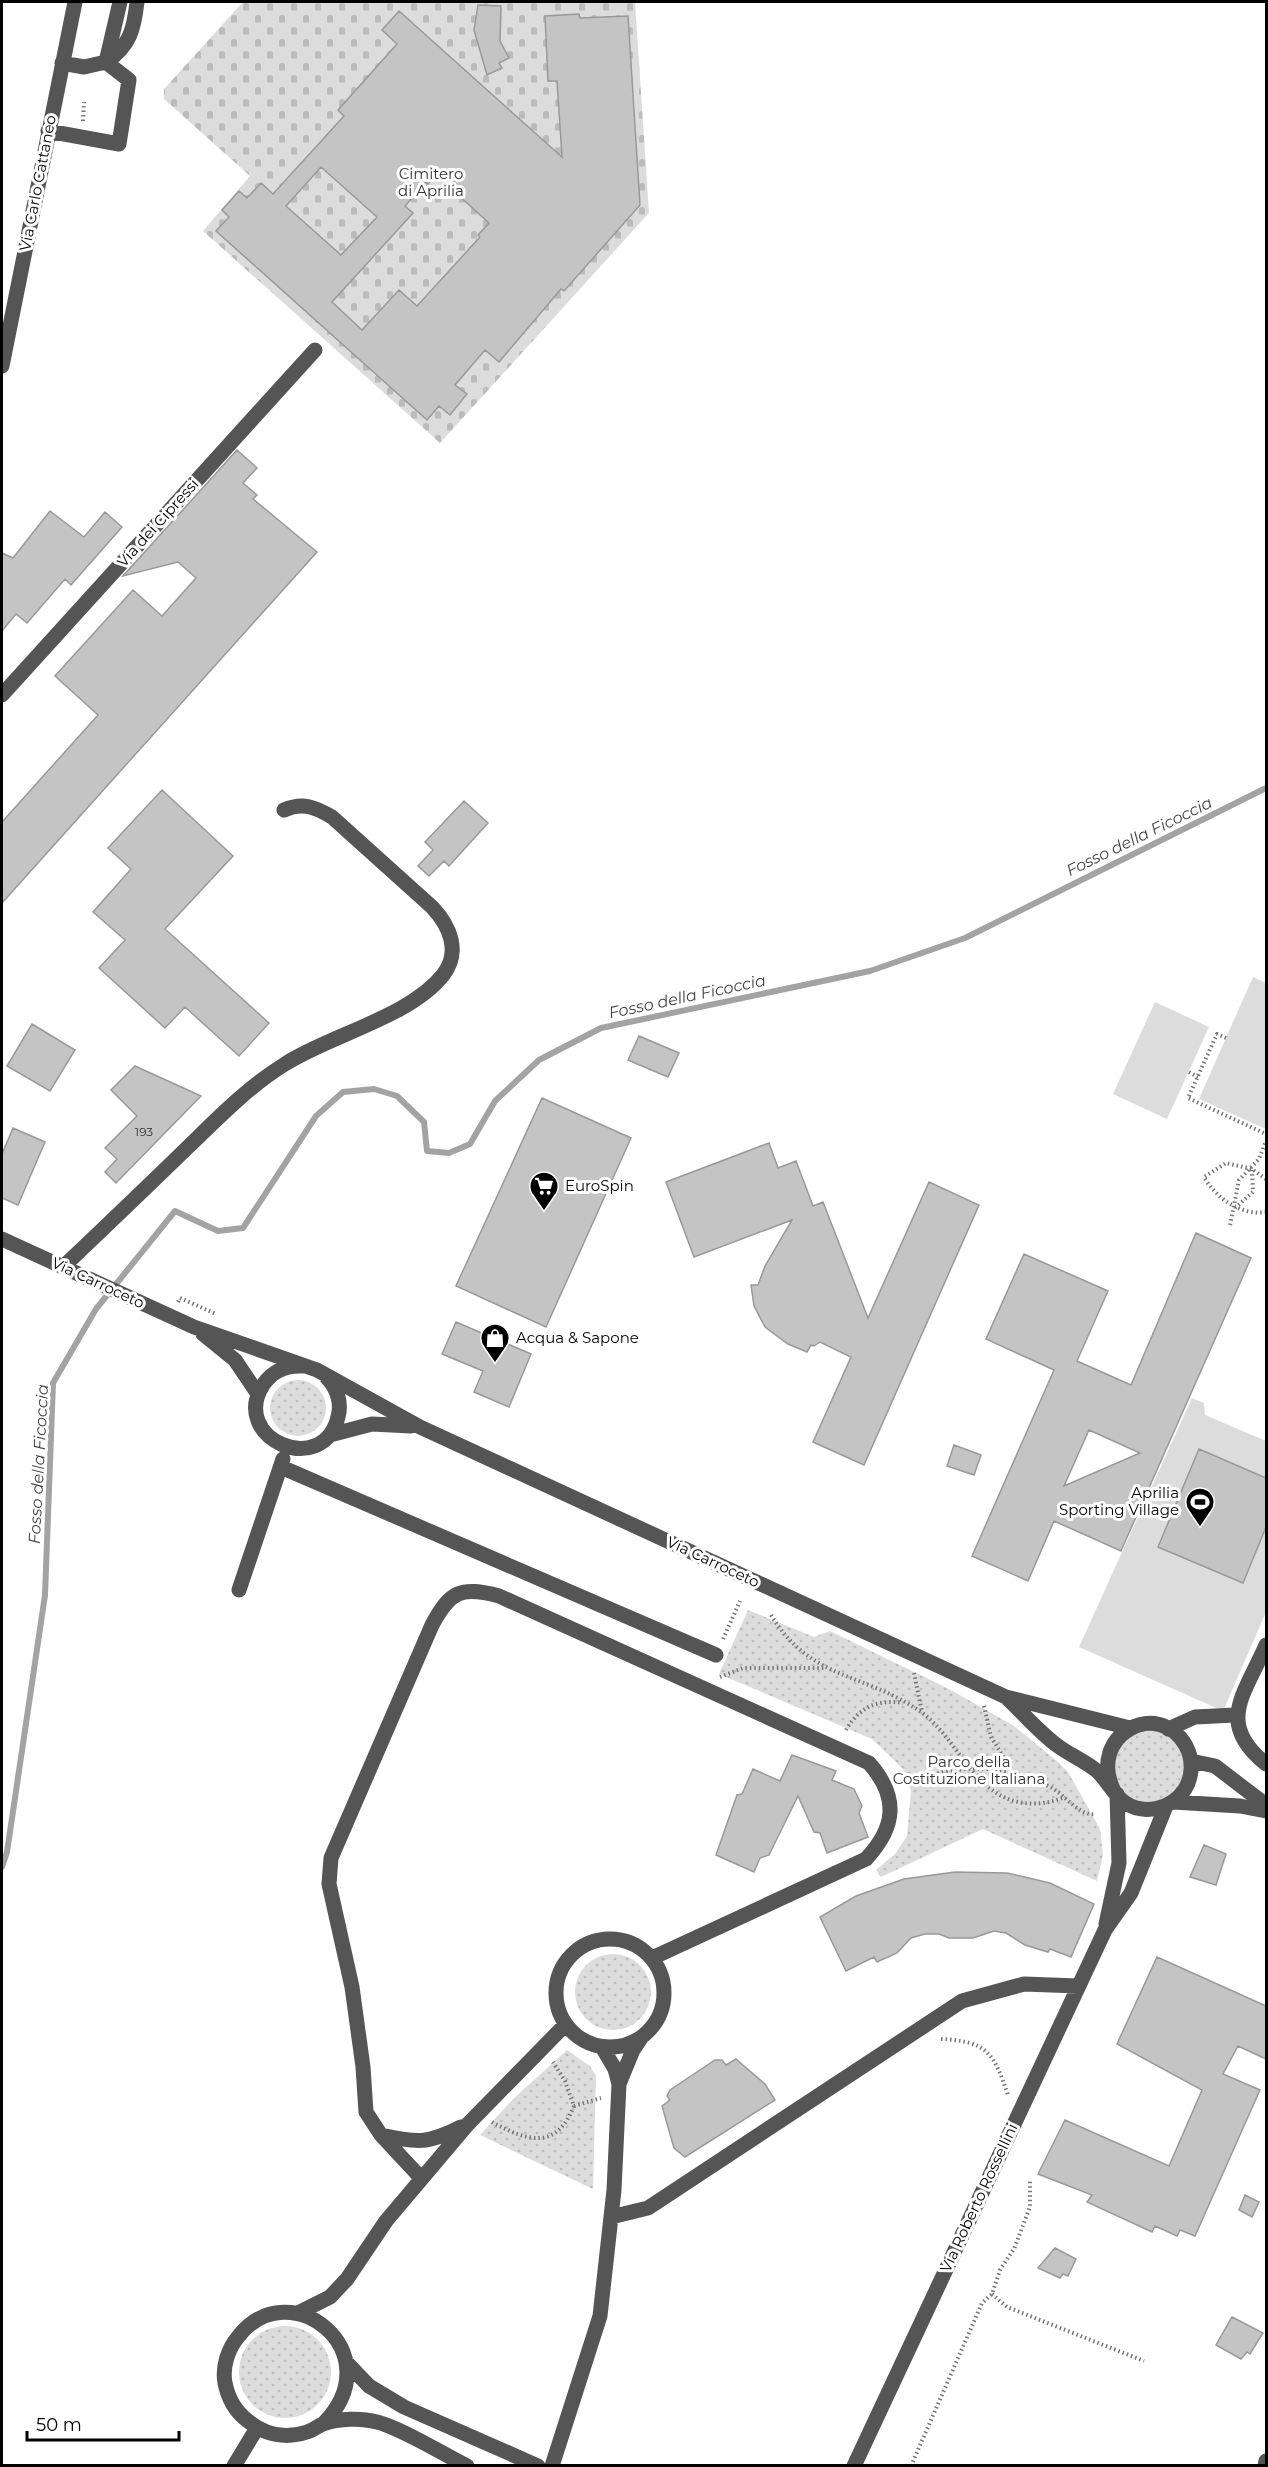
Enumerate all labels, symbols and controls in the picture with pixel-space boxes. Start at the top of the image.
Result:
street label: Via Carlo Cattaneo [15,113,60,253]
park label: Cimitero di Aprilia [398,164,464,200]
street label: Via dei Cipressi [113,474,202,571]
water label: Fosso della Ficoccia [1063,793,1215,880]
water label: Fosso della Ficoccia [607,971,768,1022]
house number: 193 [135,1124,153,1139]
supermarket icon: EuroSpin [528,1170,560,1212]
place label: EuroSpin [565,1176,634,1195]
street label: Via Carroceto [49,1253,148,1312]
shop icon: Acqua & Sapone [479,1322,511,1364]
place label: Acqua & Sapone [516,1328,639,1347]
water label: Fosso della Ficoccia [25,1383,52,1544]
place label: Aprilia Sporting Village [1059,1483,1179,1519]
sports icon: Aprilia Sporting Village [1184,1486,1216,1528]
street label: Via Carroceto [664,1532,763,1591]
park label: Parco della Costituzione Italiana [893,1752,1045,1788]
street label: Via Roberto Rossellini [936,2120,1021,2275]
scale bar [27,2404,178,2442]
text: 50 m [36,2414,82,2436]

